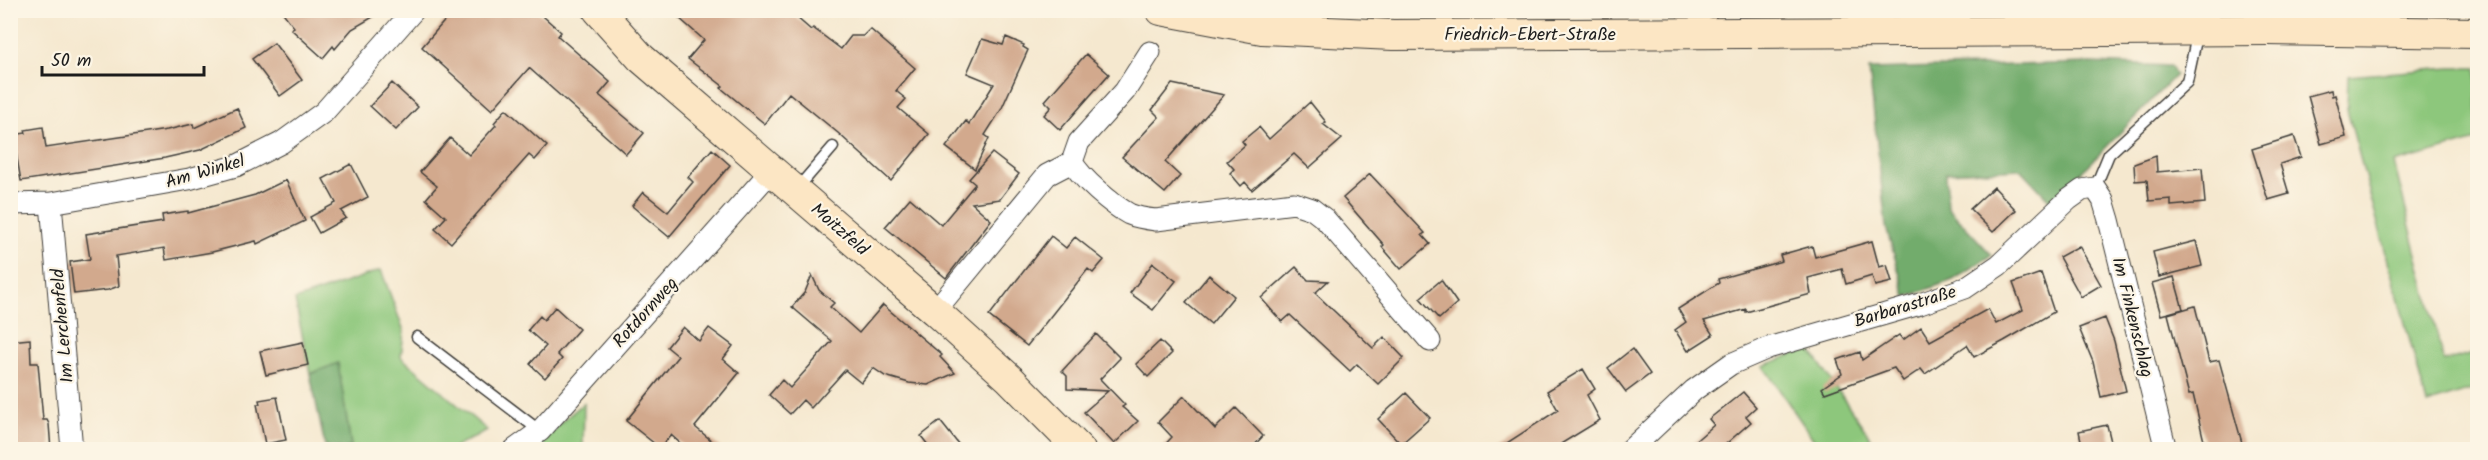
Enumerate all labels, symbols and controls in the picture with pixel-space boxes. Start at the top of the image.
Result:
street label: Friedrich-Ebert-Straße [1444,21,1616,50]
scale bar [42,39,204,77]
text: 50 m [51,47,91,76]
street label: Am Winkel [162,147,249,198]
street label: Moitzfeld [803,196,876,265]
street label: Im Finkenschlag [2103,254,2161,381]
street label: Im Lerchenfeld [44,266,83,384]
street label: Rotdornweg [606,271,686,355]
street label: Barbarastraße [1851,278,1960,337]

